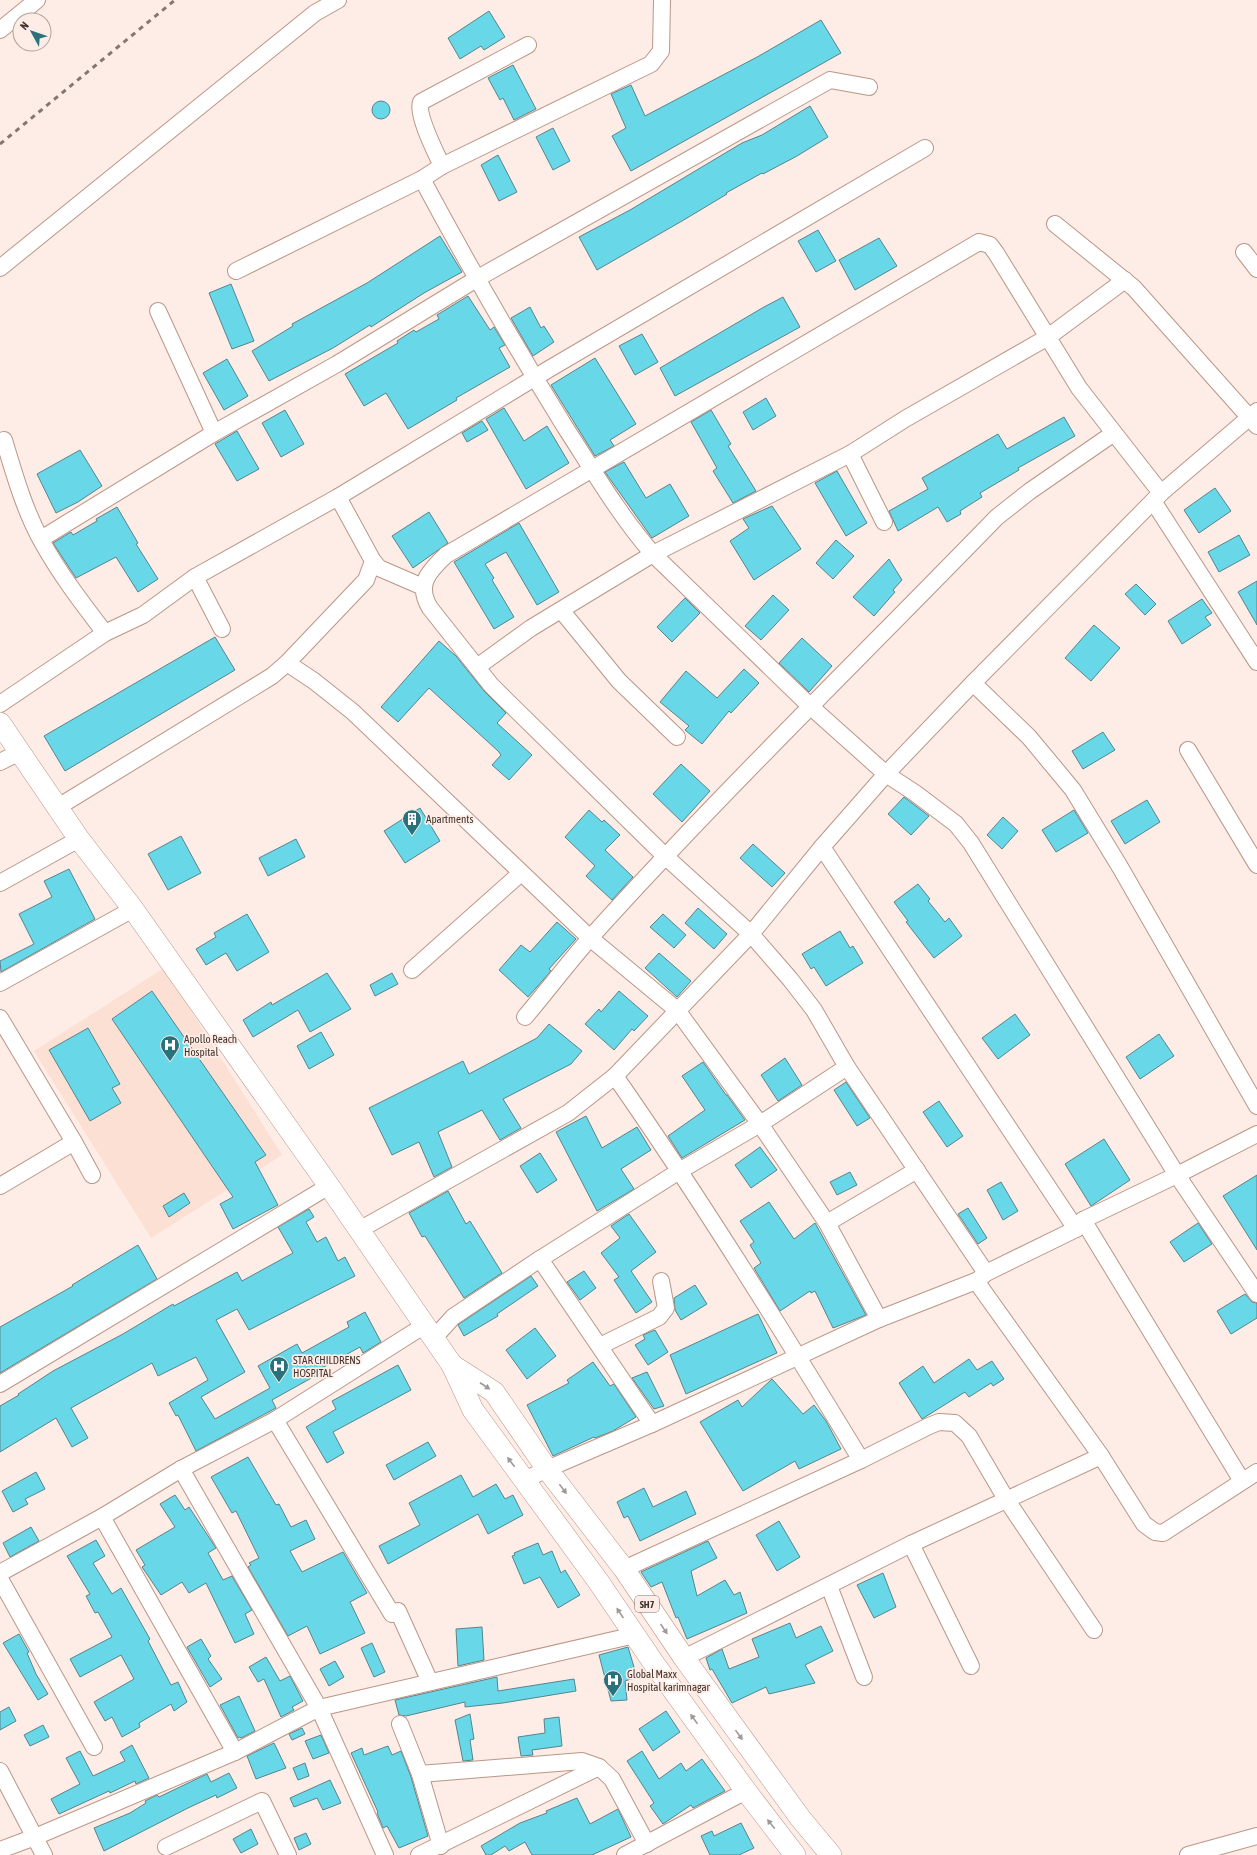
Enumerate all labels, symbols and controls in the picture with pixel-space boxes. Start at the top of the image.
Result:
north arrow [12,12,52,52]
text: N [18,19,31,32]
building icon: Apartments [401,808,423,836]
place label: Apartments [426,813,473,825]
place label: Apollo Reach Hospital [184,1033,237,1058]
hospital icon: Apollo Reach Hospital [159,1034,181,1062]
place label: STAR CHILDRENS HOSPITAL [293,1354,361,1379]
hospital icon: STAR CHILDRENS HOSPITAL [268,1355,290,1383]
one-way arrow [479,1383,491,1390]
one-way arrow [507,1456,515,1467]
one-way arrow [559,1484,568,1495]
road number: SH7 [635,1596,659,1612]
one-way arrow [616,1607,624,1618]
one-way arrow [660,1623,668,1634]
place label: Global Maxx Hospital karimnagar [627,1668,711,1693]
hospital icon: Global Maxx Hospital karimnagar [602,1669,624,1697]
one-way arrow [690,1714,698,1724]
one-way arrow [735,1729,744,1740]
one-way arrow [767,1818,776,1829]

